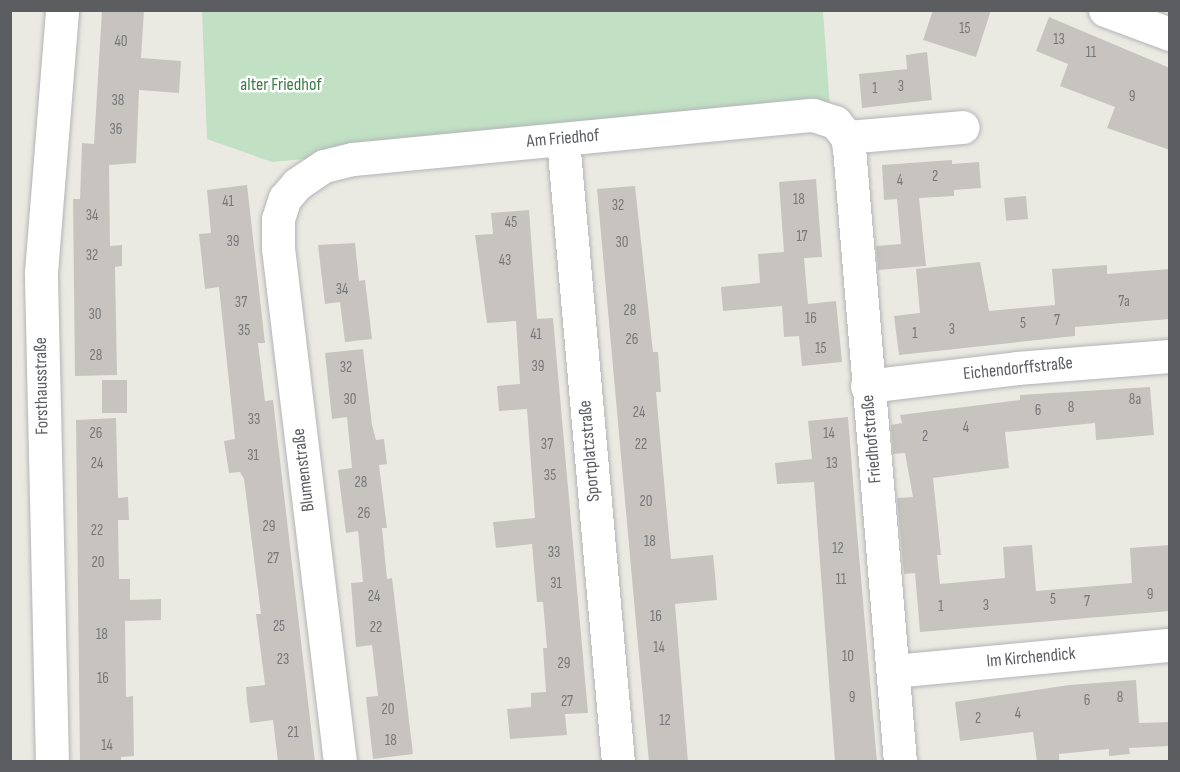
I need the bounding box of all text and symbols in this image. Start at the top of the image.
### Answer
house number: 15 [959,20,971,38]
house number: 13 [1053,31,1065,49]
house number: 40 [115,33,127,51]
house number: 11 [1086,44,1096,62]
park label: alter Friedhof [240,74,322,96]
house number: 3 [898,78,904,96]
house number: 1 [872,80,878,98]
house number: 9 [1129,88,1135,106]
house number: 38 [112,92,124,110]
house number: 36 [110,121,122,139]
street label: Am Friedhof [526,125,600,153]
house number: 2 [932,168,938,186]
house number: 4 [897,172,903,190]
house number: 18 [793,191,805,209]
house number: 41 [222,193,234,211]
house number: 32 [612,197,624,215]
house number: 34 [86,207,98,225]
house number: 45 [505,214,517,232]
house number: 17 [796,228,808,246]
house number: 39 [227,233,239,251]
house number: 30 [616,234,628,252]
house number: 32 [86,247,98,265]
house number: 43 [499,252,511,270]
house number: 34 [336,281,348,299]
house number: 7a [1118,293,1130,311]
house number: 37 [235,294,247,312]
house number: 28 [624,302,636,320]
house number: 30 [89,306,101,324]
house number: 16 [805,310,817,328]
house number: 7 [1054,312,1060,330]
house number: 5 [1020,315,1026,333]
house number: 3 [949,321,955,339]
house number: 35 [238,322,250,340]
house number: 1 [912,325,918,343]
house number: 41 [530,326,542,344]
house number: 26 [626,331,638,349]
street label: Forsthausstraße [30,337,54,435]
house number: 15 [815,340,827,358]
house number: 28 [90,347,102,365]
street label: Eichendorffstraße [962,353,1074,385]
house number: 39 [532,358,544,376]
house number: 32 [340,359,352,377]
house number: 30 [344,391,356,409]
house number: 8a [1129,391,1141,409]
street label: Friedhofstraße [857,394,887,484]
street label: Sportplatzstraße [575,399,605,503]
house number: 8 [1068,399,1074,417]
house number: 6 [1035,402,1041,420]
house number: 24 [633,404,645,422]
house number: 33 [248,411,260,429]
house number: 4 [963,419,969,437]
house number: 26 [90,425,102,443]
house number: 14 [823,425,835,443]
street label: Blumenstraße [288,427,320,513]
house number: 2 [922,428,928,446]
house number: 37 [541,436,553,454]
house number: 22 [635,436,647,454]
house number: 31 [247,447,259,465]
house number: 24 [91,455,103,473]
house number: 13 [826,455,838,473]
house number: 35 [544,467,556,485]
house number: 28 [355,474,367,492]
house number: 20 [640,493,652,511]
house number: 26 [358,505,370,523]
house number: 29 [263,518,275,536]
house number: 22 [91,522,103,540]
house number: 18 [644,533,656,551]
house number: 12 [832,540,844,558]
house number: 33 [548,544,560,562]
house number: 27 [267,550,279,568]
house number: 20 [92,554,104,572]
house number: 11 [836,571,846,589]
house number: 31 [550,575,562,593]
house number: 9 [1147,586,1153,604]
house number: 24 [368,588,380,606]
house number: 5 [1050,591,1056,609]
house number: 7 [1084,593,1090,611]
house number: 3 [983,597,989,615]
house number: 1 [938,598,944,616]
house number: 16 [650,608,662,626]
house number: 25 [273,618,285,636]
house number: 22 [370,619,382,637]
house number: 18 [96,626,108,644]
house number: 14 [653,639,665,657]
street label: Im Kirchendick [986,643,1076,673]
house number: 10 [842,648,854,666]
house number: 23 [277,651,289,669]
house number: 29 [558,655,570,673]
house number: 16 [97,670,109,688]
house number: 9 [849,689,855,707]
house number: 8 [1117,689,1123,707]
house number: 6 [1084,692,1090,710]
house number: 27 [561,693,573,711]
house number: 20 [382,701,394,719]
house number: 4 [1015,705,1021,723]
house number: 2 [975,710,981,728]
house number: 12 [659,712,671,730]
house number: 21 [287,724,299,742]
house number: 18 [385,732,397,750]
house number: 14 [101,737,113,755]

